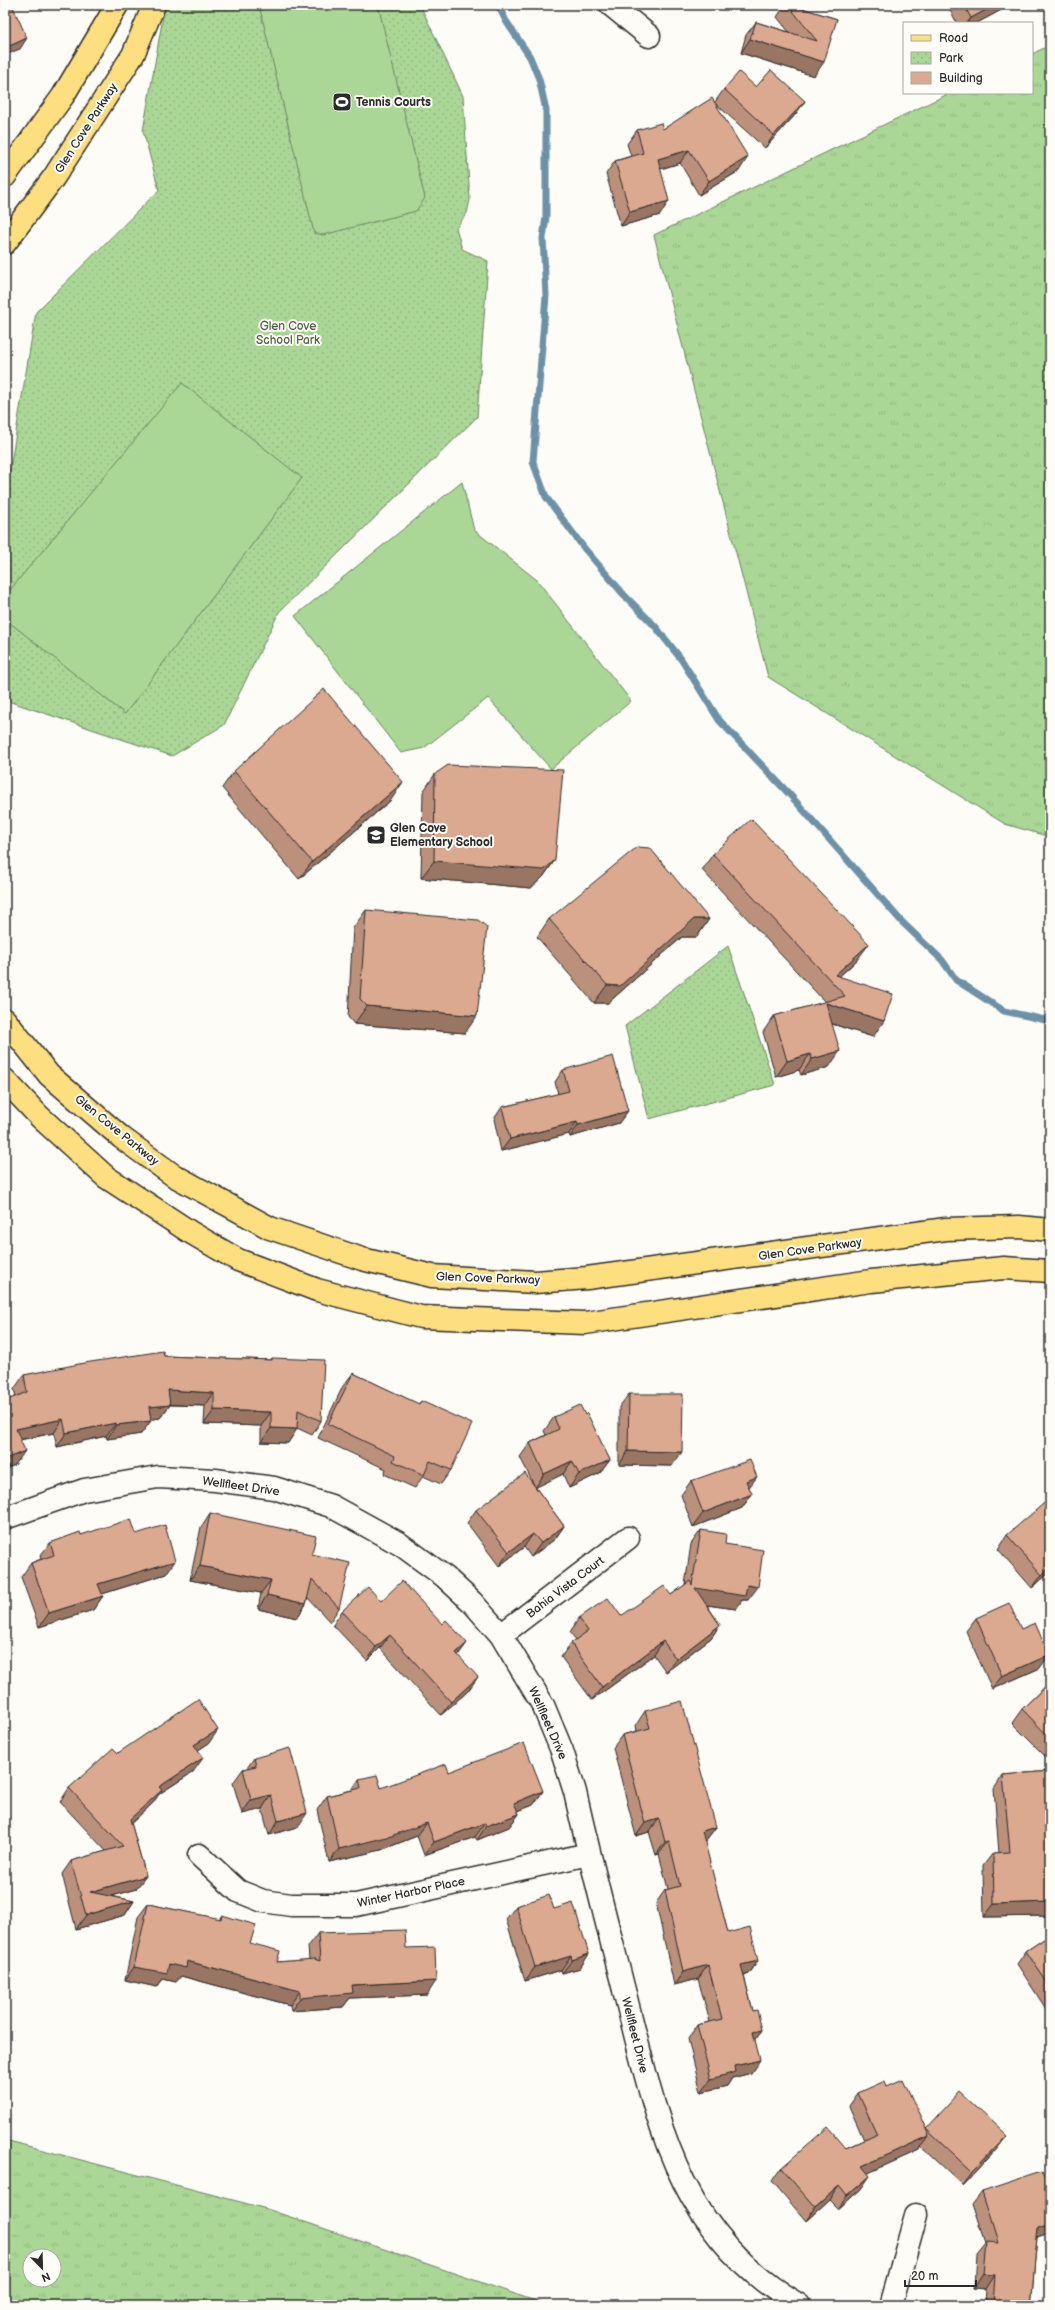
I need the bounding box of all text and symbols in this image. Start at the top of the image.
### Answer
legend [903,22,1033,94]
text: Road [939,31,968,46]
text: Park [939,51,963,66]
text: Building [939,71,983,86]
street label: Glen Cove Parkway [52,80,121,176]
sports icon: Tennis Courts [331,91,353,113]
place label: Tennis Courts [356,95,431,110]
park label: Glen Cove School Park [256,319,320,348]
place label: Glen Cove Elementary School [390,821,493,850]
school or university icon: Glen Cove Elementary School [365,824,387,846]
street label: Glen Cove Parkway [71,1092,162,1169]
street label: Glen Cove Parkway [757,1235,863,1264]
street label: Glen Cove Parkway [436,1269,541,1288]
street label: Wellfleet Drive [201,1474,280,1499]
street label: Bahia Vista Court [523,1553,607,1622]
street label: Wellfleet Drive [525,1685,570,1762]
street label: Winter Harbor Place [356,1874,466,1911]
street label: Wellfleet Drive [618,1996,651,2075]
north arrow [22,2248,62,2288]
scale bar [905,2262,976,2288]
text: N [39,2269,52,2284]
text: 20 m [911,2269,938,2284]

